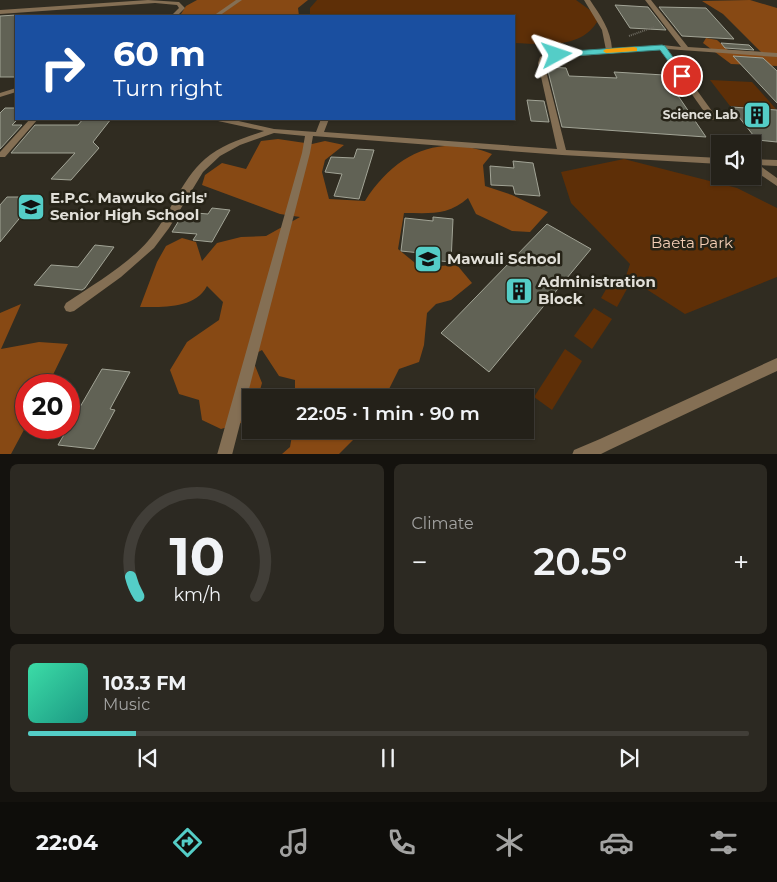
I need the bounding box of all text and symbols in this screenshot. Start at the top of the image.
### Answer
position arrow [530,28,582,80]
text: 60 m [113,32,206,75]
icon: right [30,35,95,100]
pin [661,55,703,97]
icon: arrive [668,62,696,90]
text: Turn right [113,75,223,102]
building icon: Science Lab [742,100,772,130]
place label: Science Lab [663,107,738,122]
map controls [711,135,761,185]
button: sound [711,135,761,185]
place label: E.P.C. Mawuko Girls' Senior High School [50,188,207,224]
school or university icon: E.P.C. Mawuko Girls' Senior High School [16,192,46,222]
park label: Baeta Park [651,233,733,252]
school or university icon: Mawuli School [413,244,443,274]
place label: Mawuli School [447,249,561,268]
place label: Administration Block [537,272,656,308]
building icon: Administration Block [504,276,534,306]
speed limit sign: 20 [15,374,80,439]
text: 22:05 · 1 min · 90 m [296,402,480,425]
text: Climate [412,514,474,533]
text: 10 [169,525,225,588]
text: 20.5° [533,538,627,585]
text: − [412,545,428,579]
text: + [733,545,749,579]
text: km/h [173,584,221,605]
text: 103.3 FM [103,672,187,695]
text: Music [103,695,150,714]
icon: previous [134,744,162,772]
icon: pause [374,744,402,772]
icon: next [615,744,643,772]
icon: directions [170,825,205,860]
icon: music [277,825,312,860]
icon: phone [384,825,419,860]
icon: climate [492,825,527,860]
icon: car [599,825,634,860]
icon: filters [706,825,741,860]
text: 22:04 [36,829,98,856]

